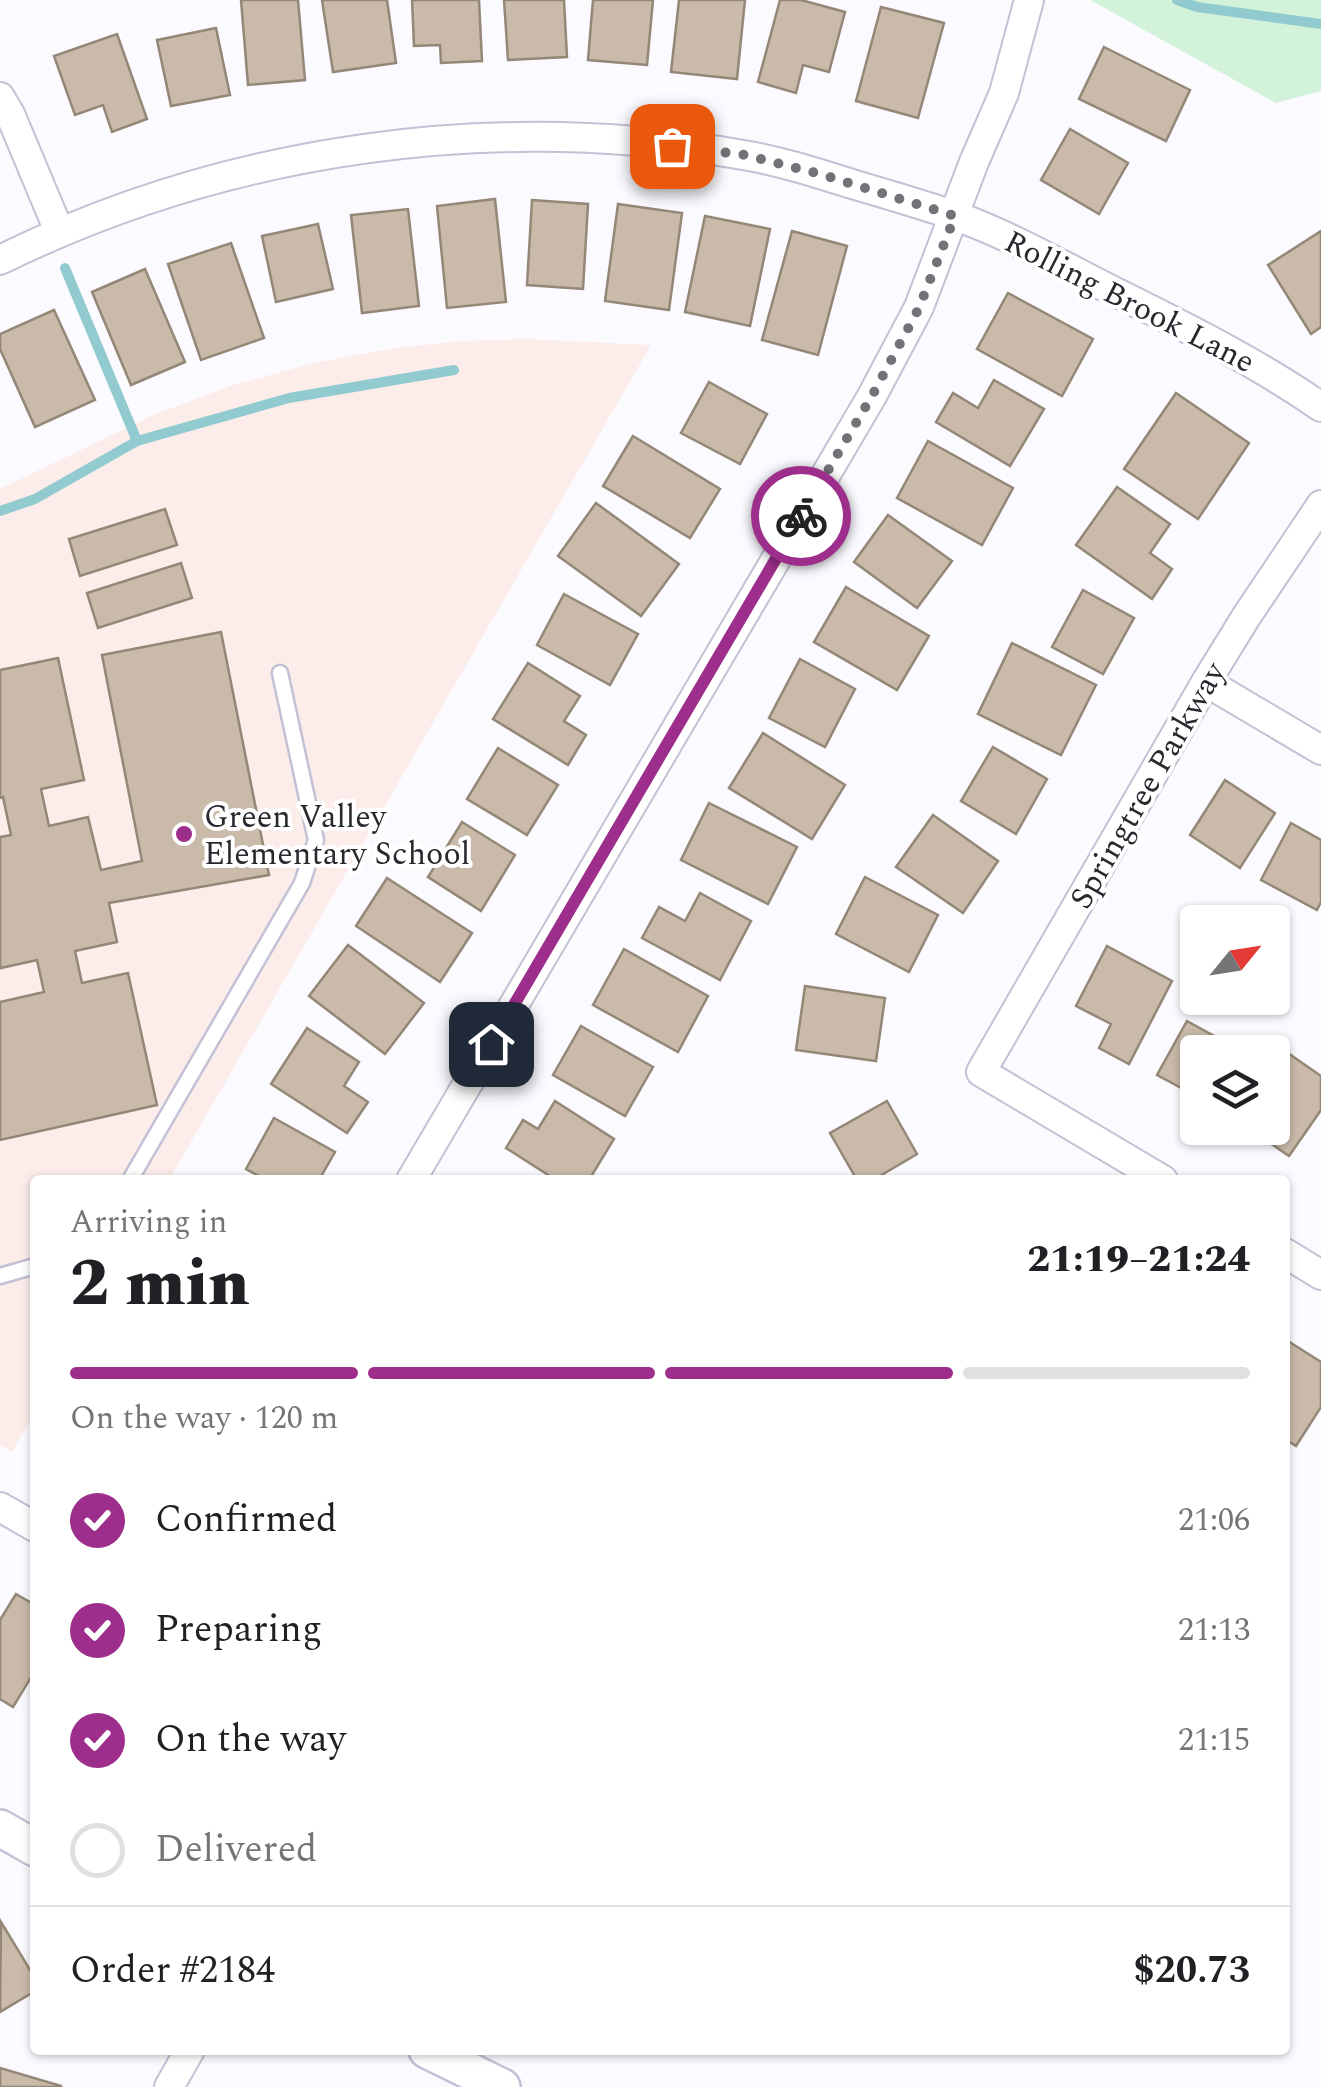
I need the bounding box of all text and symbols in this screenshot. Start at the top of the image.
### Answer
pin [630,104,715,189]
icon: bag [645,119,700,174]
street label: Rolling Brook Lane [995,218,1263,387]
courier [751,466,851,566]
icon: bike [774,489,829,544]
street label: Springtree Parkway [1058,652,1240,918]
place label: Green Valley Elementary School [204,793,470,879]
marker: Green Valley Elementary School [173,823,195,845]
north arrow [1180,905,1290,1015]
map controls [1180,905,1290,1145]
pin [449,1002,534,1087]
icon: home [464,1017,519,1072]
button: layers [1180,1035,1290,1145]
text: Arriving in [70,1198,227,1247]
text: 21:19–21:24 [1027,1231,1250,1289]
text: 2 min [70,1235,250,1334]
text: On the way · 120 m [70,1394,338,1443]
text: Confirmed [155,1491,337,1549]
icon: check [70,1493,125,1548]
text: 21:06 [1178,1496,1250,1545]
text: Preparing [155,1601,322,1659]
icon: check [70,1603,125,1658]
text: 21:13 [1178,1606,1250,1655]
text: On the way [155,1711,346,1769]
icon: check [70,1713,125,1768]
text: 21:15 [1178,1716,1250,1765]
text: Delivered [155,1821,317,1879]
text: Order #2184 [70,1942,275,2000]
text: $20.73 [1133,1942,1250,2000]

